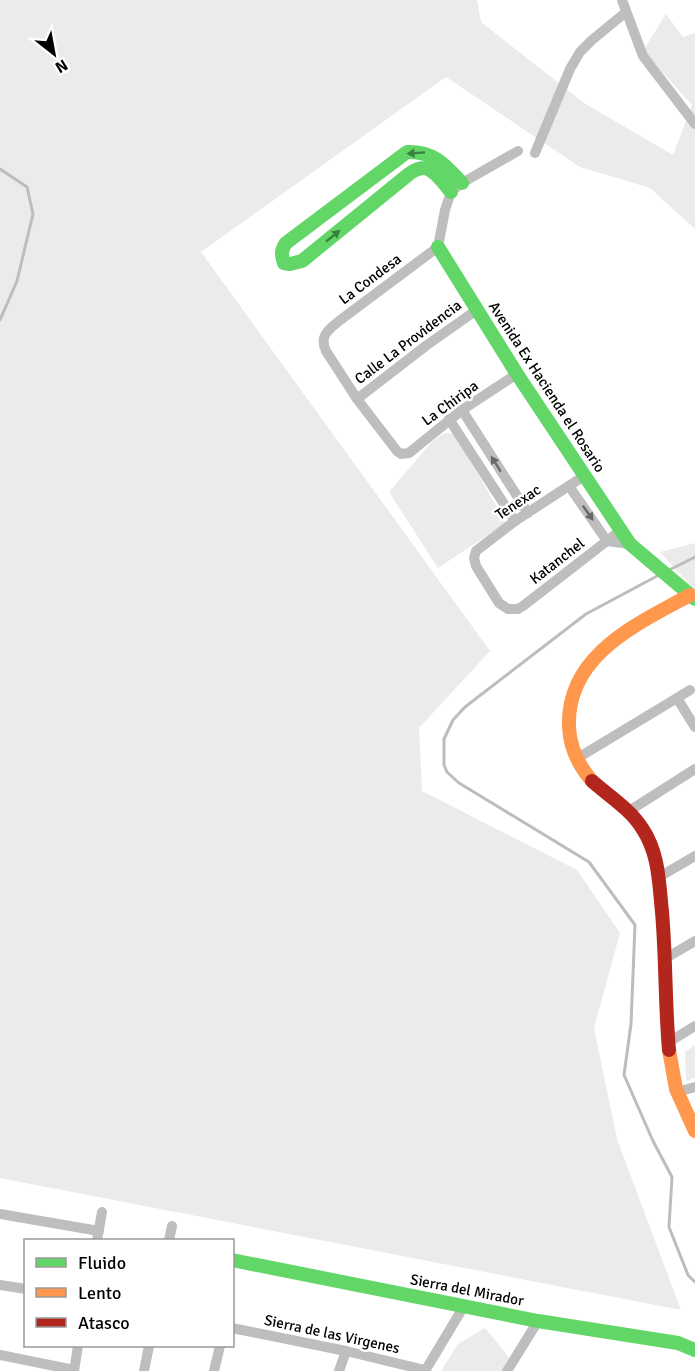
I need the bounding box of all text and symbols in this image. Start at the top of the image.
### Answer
north arrow [24,24,84,84]
text: N [51,55,71,77]
one-way arrow [406,148,425,157]
one-way arrow [325,229,341,242]
street label: La Condesa [335,250,405,308]
street label: Calle La Providencia [351,296,465,388]
street label: Avenida Ex Hacienda el Rosario [485,298,609,476]
street label: La Chiripa [418,377,482,429]
one-way arrow [491,456,502,472]
street label: Tenexac [492,480,544,524]
one-way arrow [582,505,594,521]
street label: Katanchel [526,534,588,588]
legend [24,1239,234,1347]
text: Fluido [78,1252,126,1274]
street label: Sierra del Mirador [409,1270,526,1310]
text: Lento [78,1282,121,1304]
street label: Sierra de las Virgenes [263,1311,402,1357]
text: Atasco [78,1312,130,1334]

